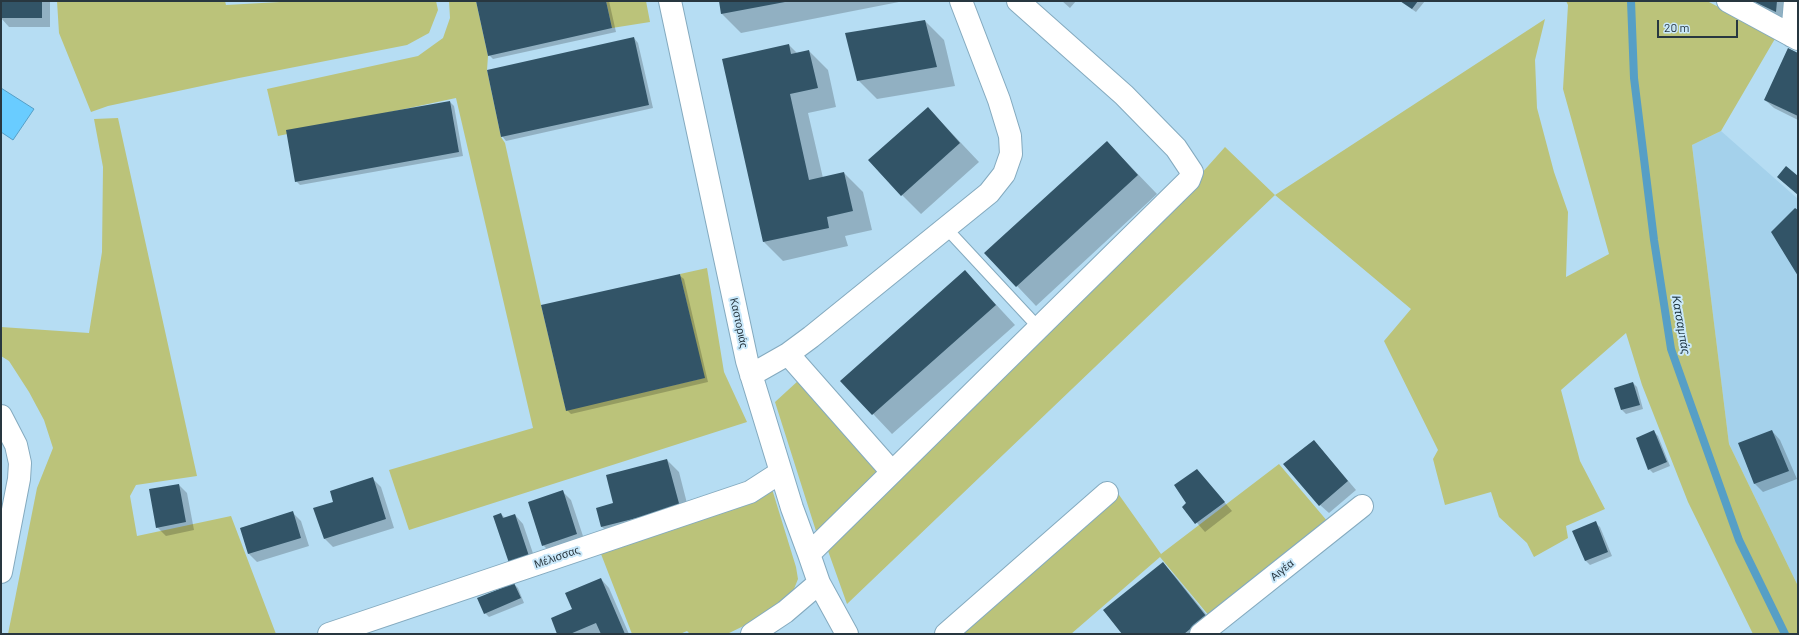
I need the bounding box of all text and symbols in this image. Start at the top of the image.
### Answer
scale bar [1659,12,1740,38]
text: 20 m [1664,20,1690,34]
water label: Κατσαμπάς [1669,294,1693,356]
street label: Καστοριάς [727,297,751,349]
street label: Μέλισσας [533,543,581,571]
street label: Αιγέα [1268,557,1296,583]

